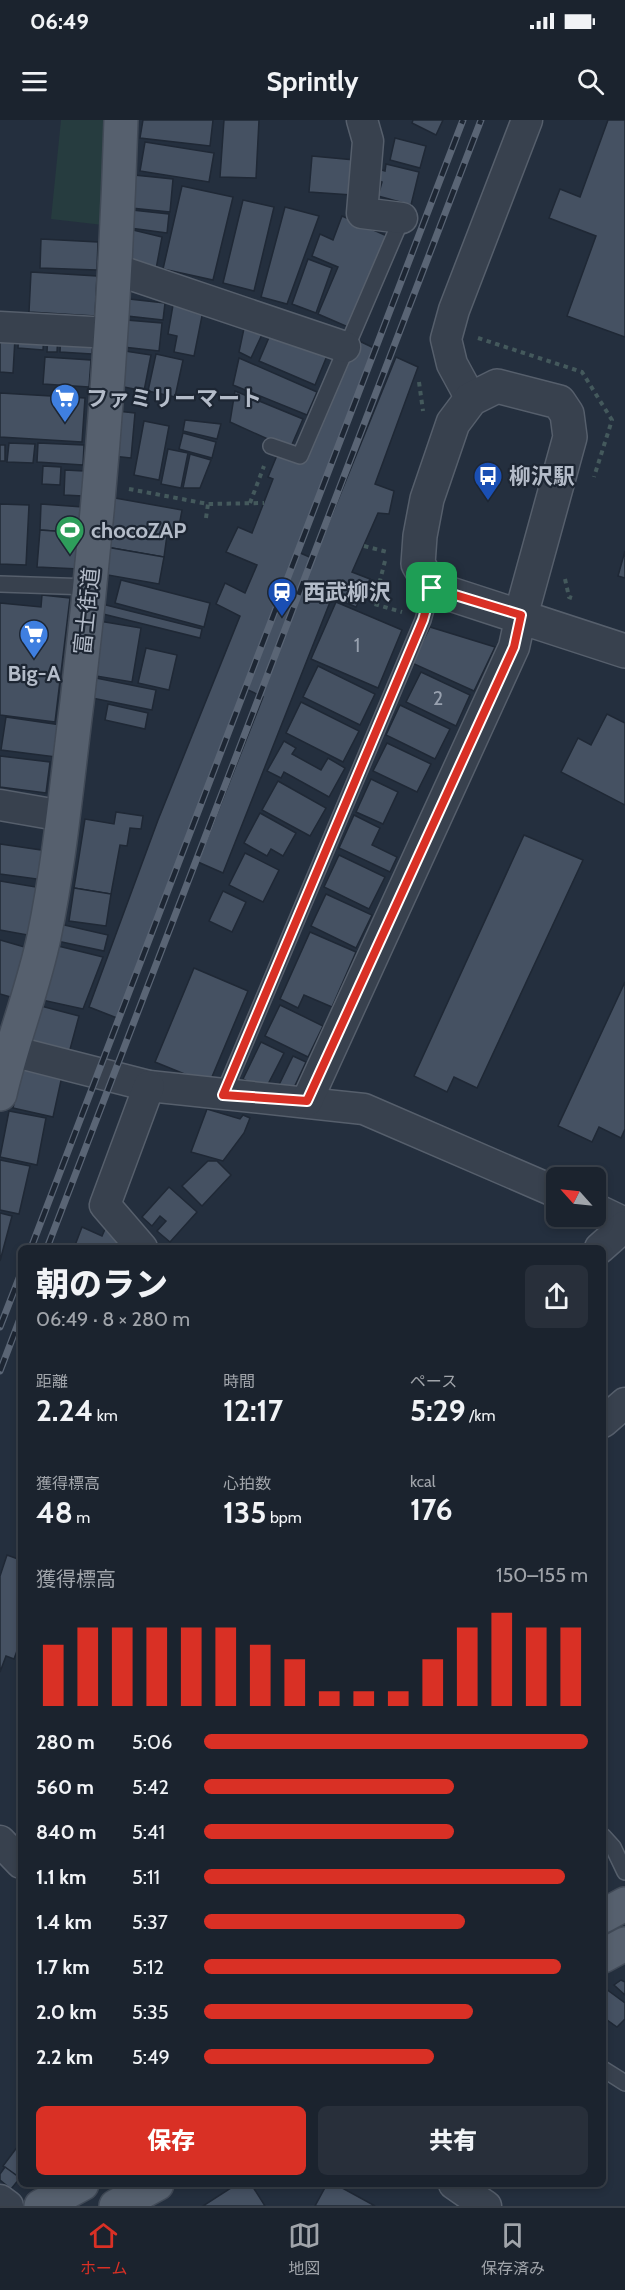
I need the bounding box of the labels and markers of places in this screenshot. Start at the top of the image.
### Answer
supermarket icon: ファミリーマート [49,382,81,424]
place label: ファミリーマート [86,385,262,412]
bus stop icon: 柳沢駅 [472,460,504,502]
place label: 柳沢駅 [509,463,575,490]
sports icon: chocoZAP [54,514,86,556]
place label: chocoZAP [91,517,186,544]
pin [406,562,457,613]
station icon: 西武柳沢 [266,576,298,618]
place label: 西武柳沢 [303,579,391,606]
supermarket icon: Big-A [18,618,50,660]
place label: Big-A [8,660,61,687]

